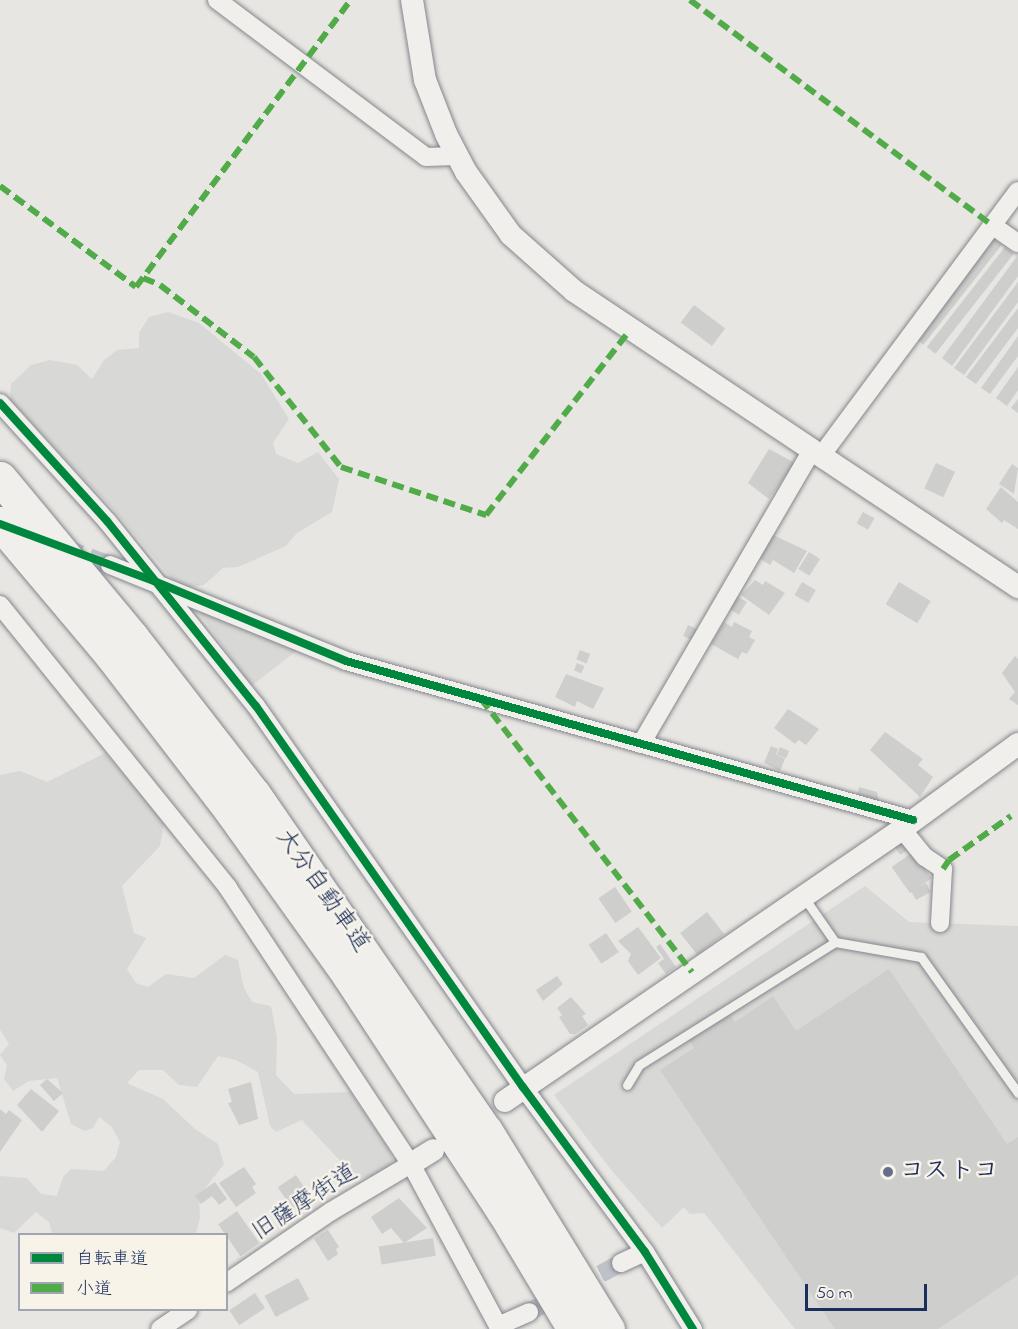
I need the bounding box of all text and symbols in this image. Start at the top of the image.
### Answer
street label: 大分自動車道 [269,824,375,958]
street label: 旧薩摩街道 [247,1158,363,1248]
place label: コストコ [900,1158,996,1186]
marker: コストコ [881,1165,895,1179]
legend [18,1233,228,1311]
text: 自転車道 [76,1247,148,1273]
scale bar [808,1272,930,1310]
text: 小道 [76,1277,112,1303]
text: 50 m [816,1281,853,1307]

